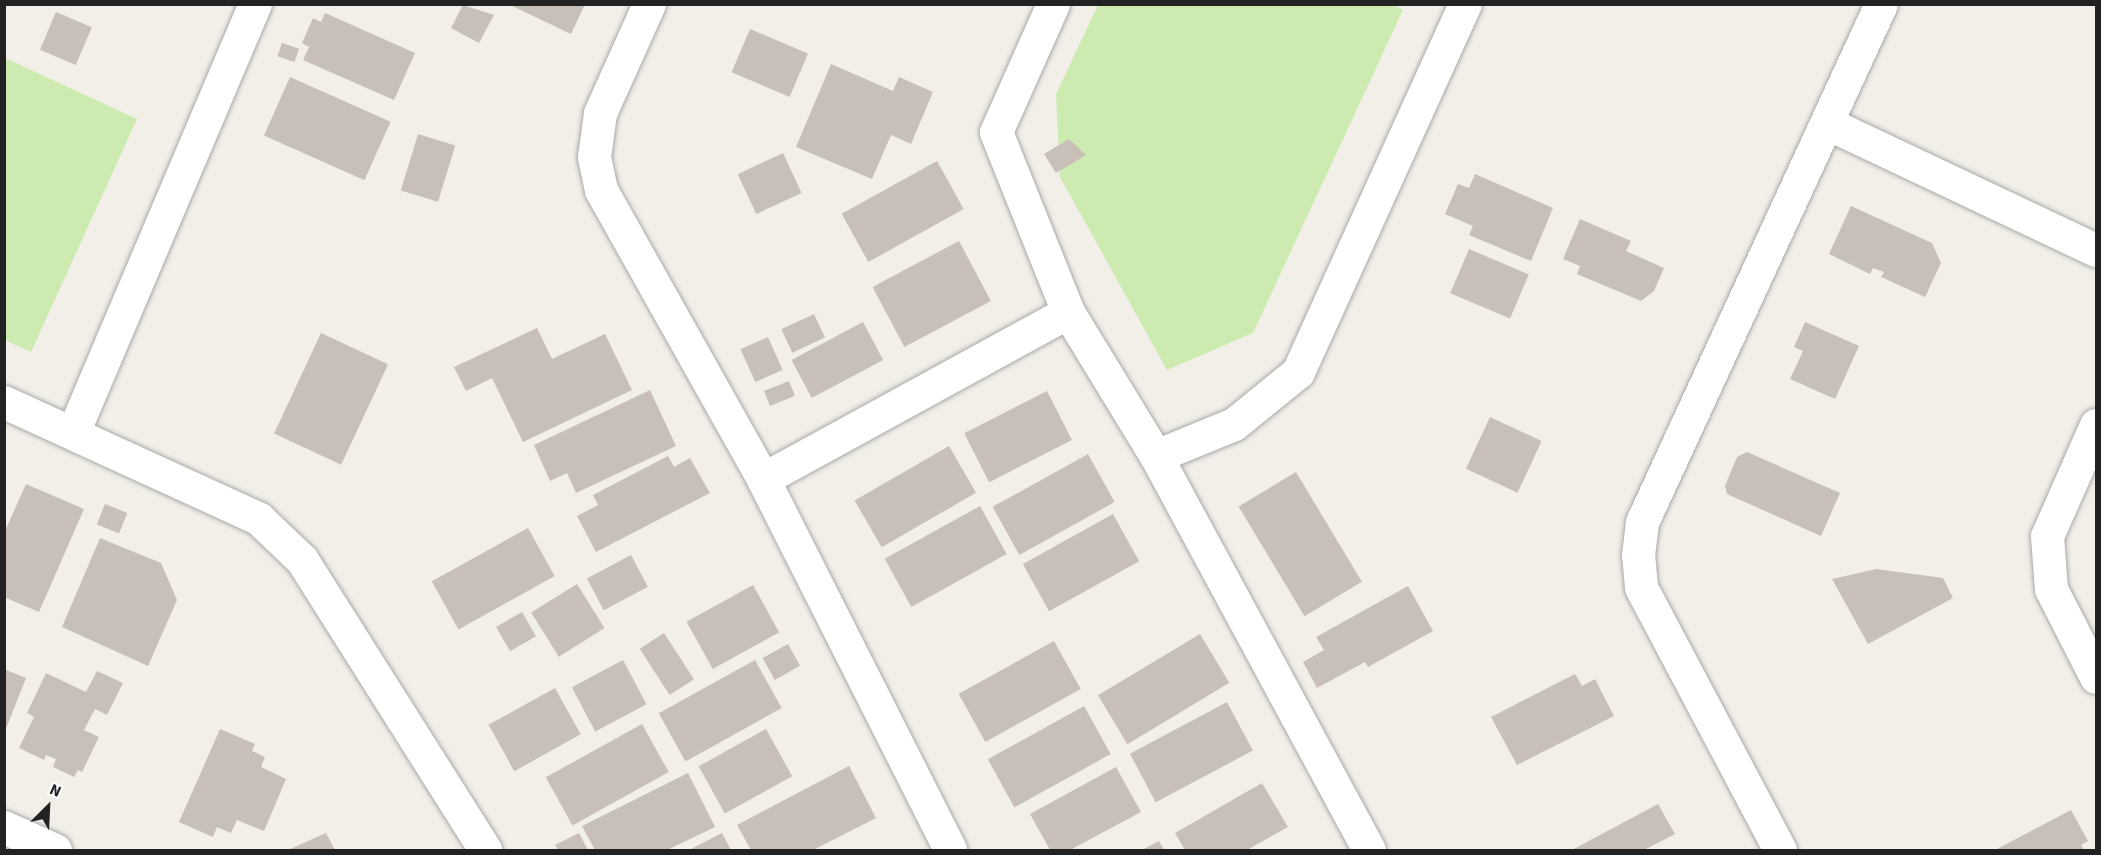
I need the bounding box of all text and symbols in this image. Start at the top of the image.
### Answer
north arrow [18,777,78,837]
text: N [46,778,65,803]

